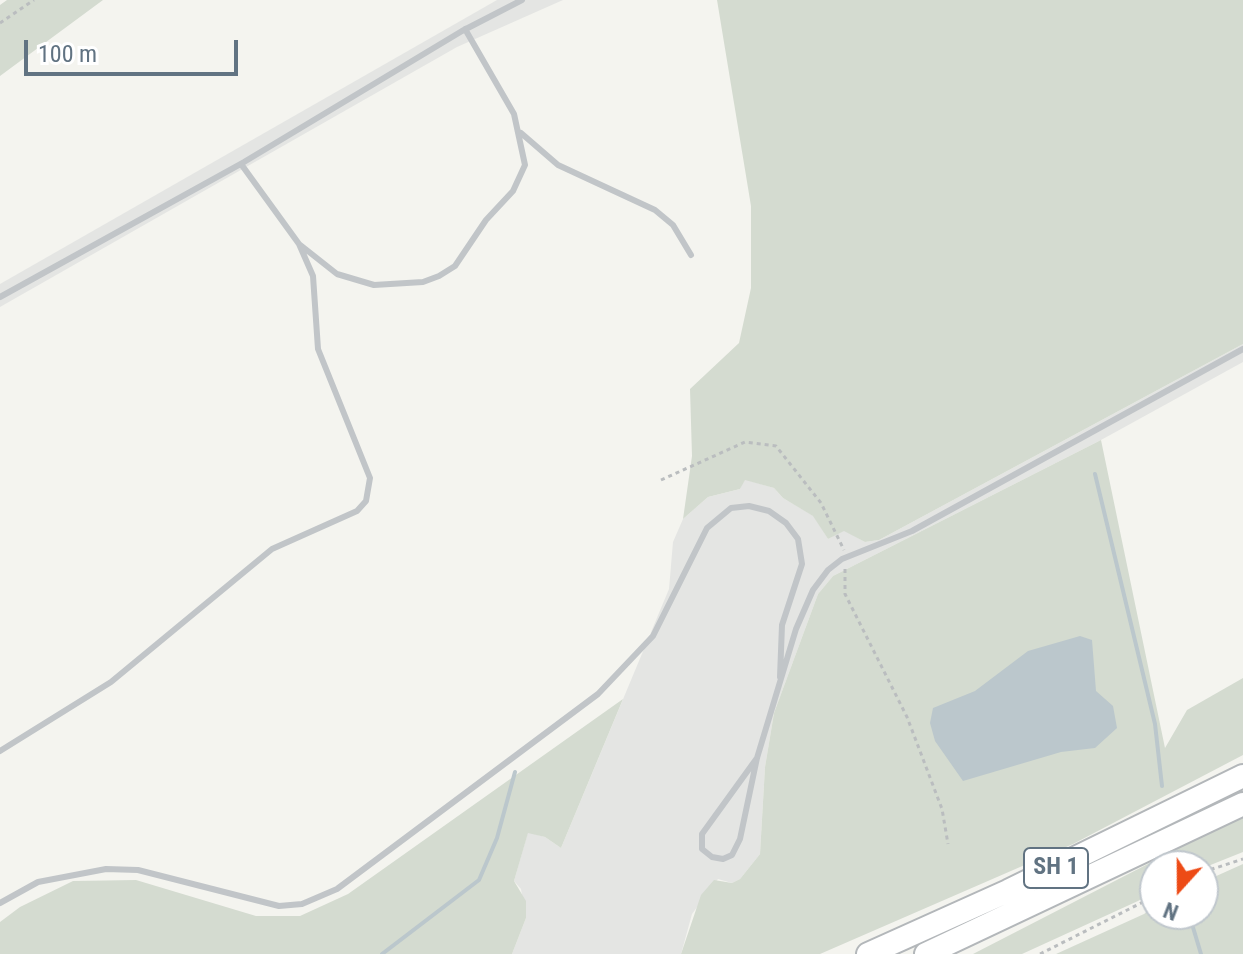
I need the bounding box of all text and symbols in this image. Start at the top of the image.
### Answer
scale bar [28,24,242,74]
text: 100 m [38,40,97,68]
road number: SH 1 [1024,848,1088,888]
north arrow [1139,850,1219,930]
text: N [1160,897,1182,925]

